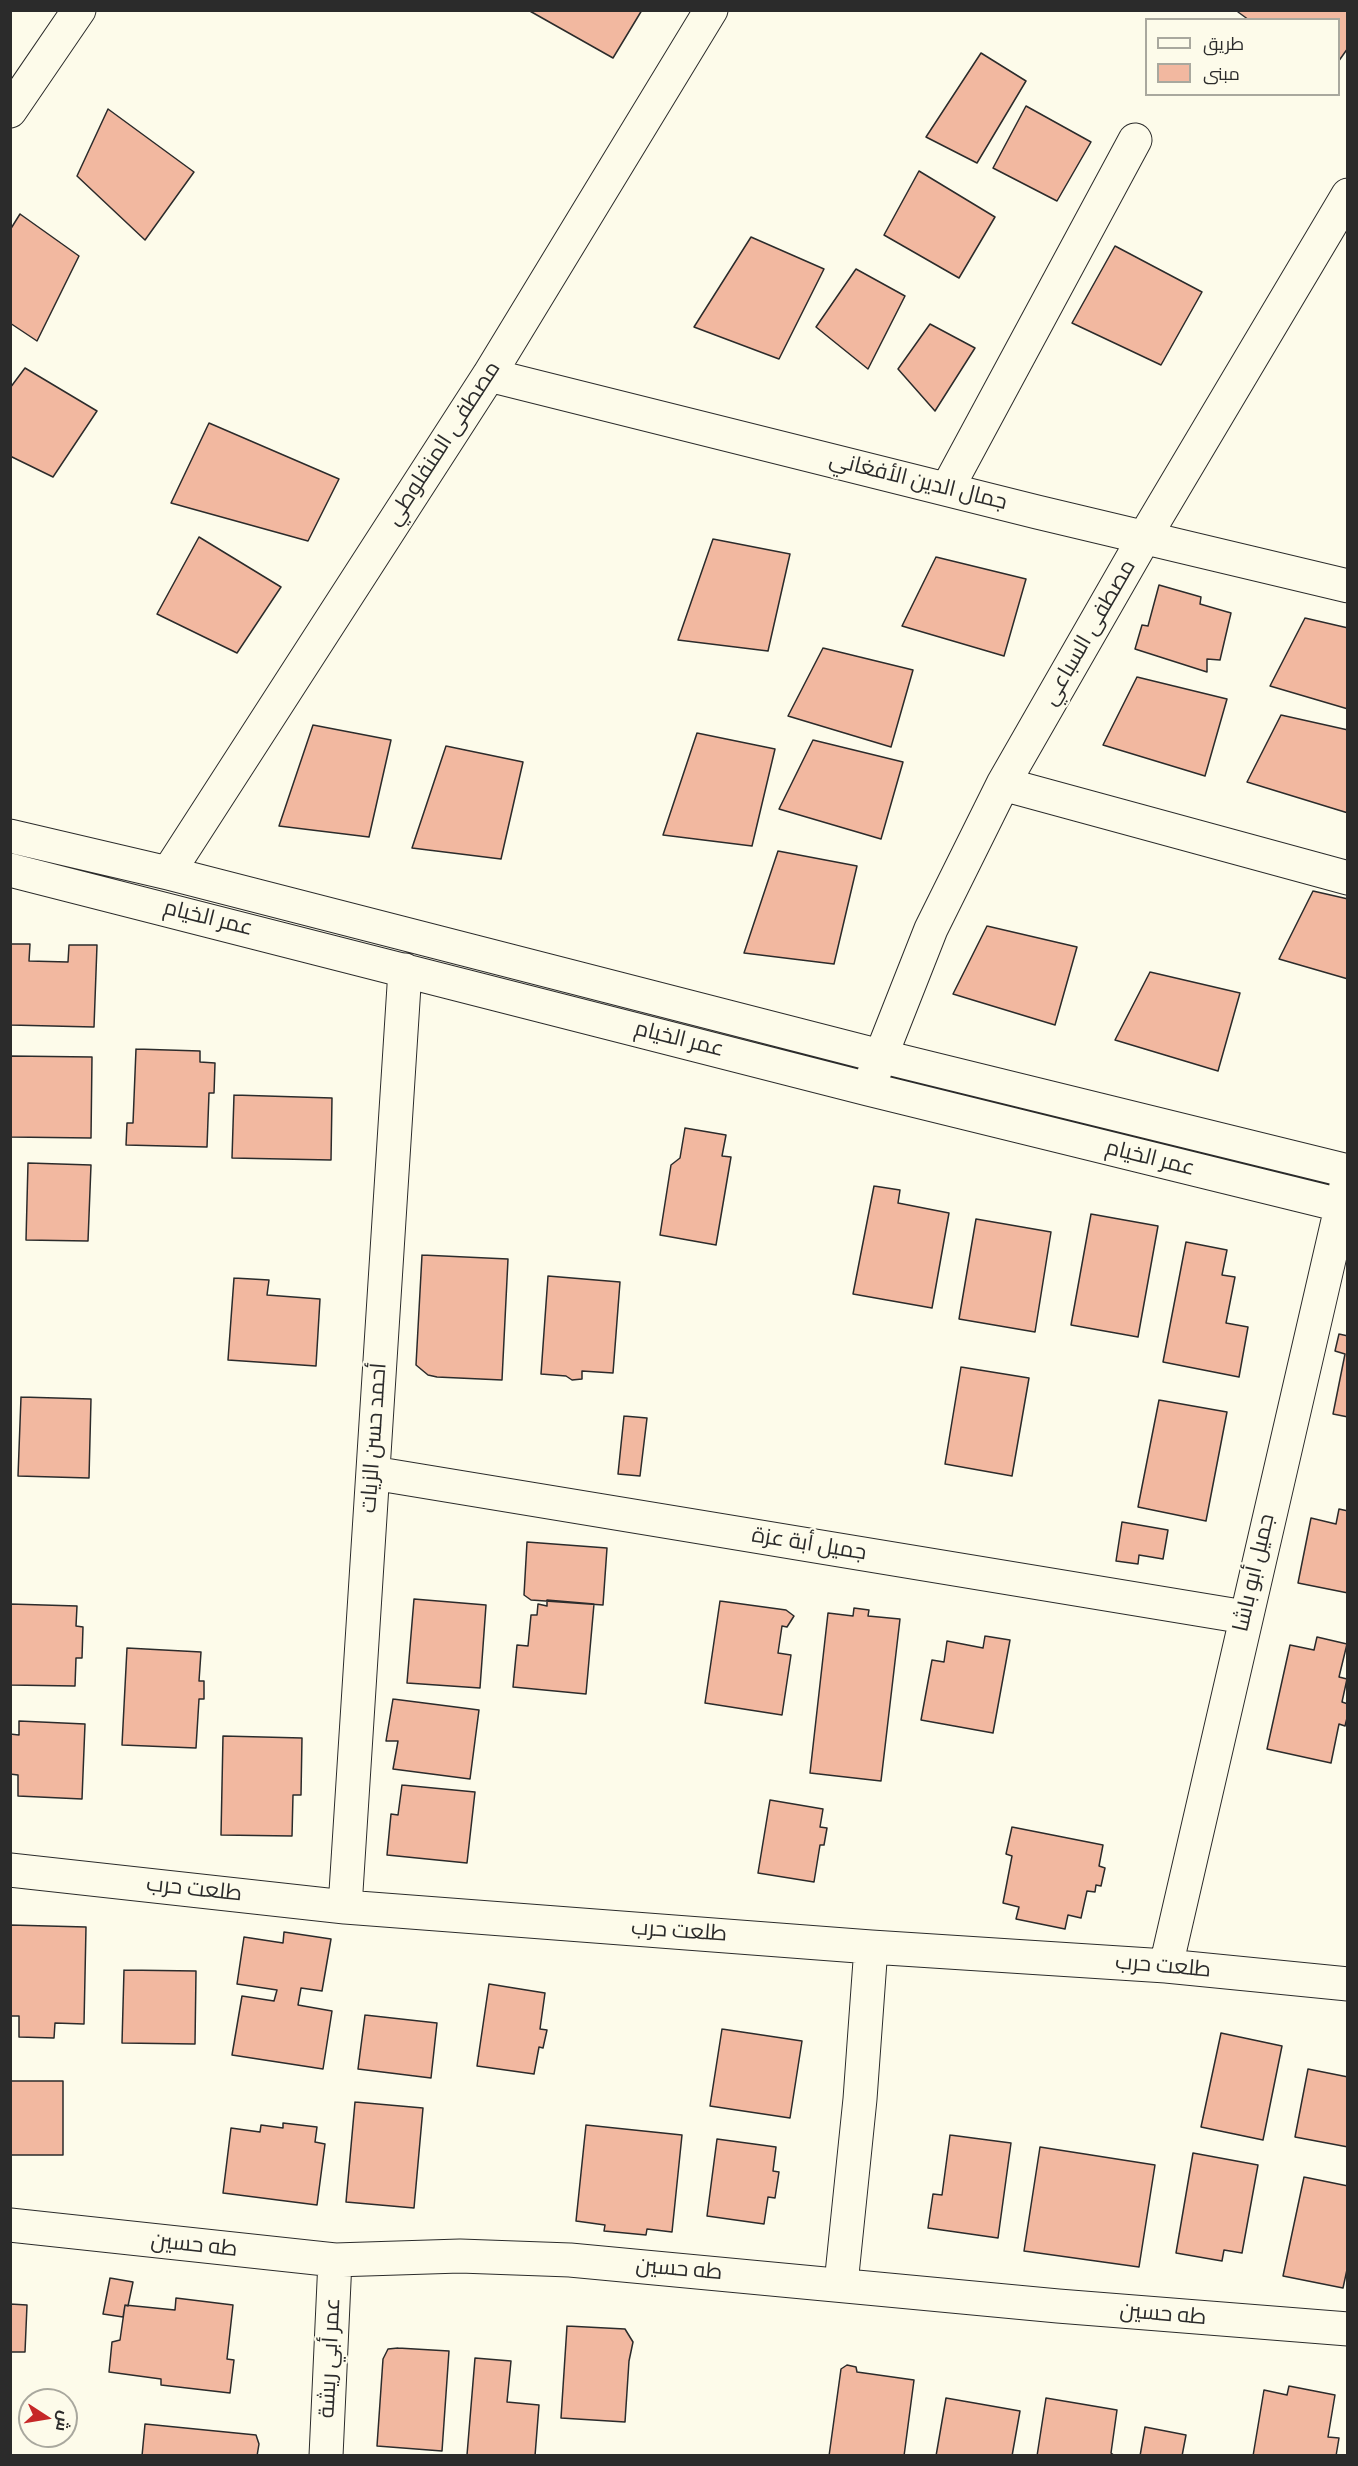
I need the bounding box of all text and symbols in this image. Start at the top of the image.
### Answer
legend [1145,18,1340,96]
text: طريق [1203,30,1244,57]
text: مبنى [1203,60,1240,87]
street label: مصطفى المنفلوطي [381,357,507,531]
street label: جمال الدين الأفغاني [826,447,1010,517]
street label: مصطفى السباعي [1038,555,1142,711]
street label: عمر الخيام [161,895,255,943]
street label: عمر الخيام [632,1016,726,1064]
street label: عمر الخيام [1103,1135,1197,1183]
street label: أحمد حسن الزيات [357,1362,393,1514]
street label: جميل أبو باشا [1229,1511,1281,1635]
street label: جميل أبة عزة [750,1523,868,1567]
street label: طلعت حرب [145,1872,243,1908]
street label: طلعت حرب [630,1915,728,1949]
street label: طلعت حرب [1114,1950,1212,1984]
street label: طه حسين [149,2228,239,2264]
street label: طه حسين [635,2253,723,2287]
street label: عمر أبي ريشة [315,2297,347,2419]
street label: طه حسين [1119,2298,1207,2332]
north arrow [18,2388,78,2448]
text: ش [50,2409,78,2434]

